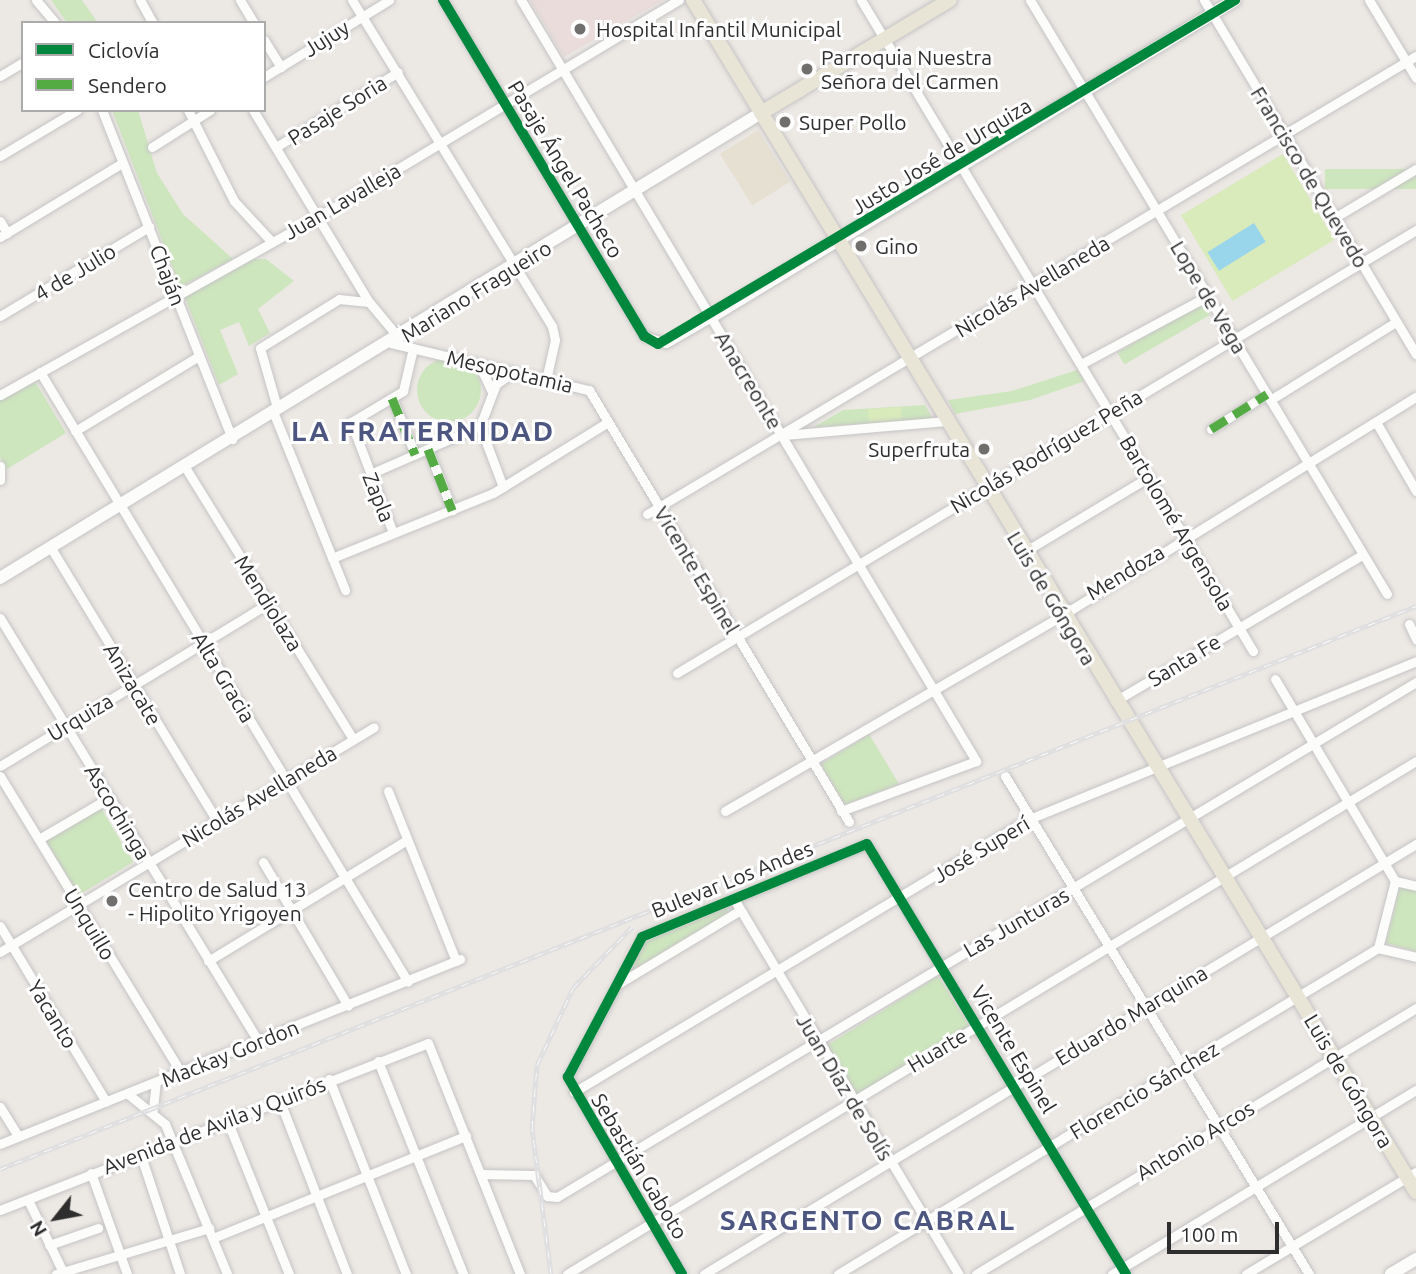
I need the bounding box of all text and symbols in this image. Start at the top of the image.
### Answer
street label: Jujuy [298,14,354,62]
place label: Hospital Infantil Municipal [596,16,841,42]
marker: Hospital Infantil Municipal [570,19,590,39]
legend [21,21,266,112]
text: Ciclovía [88,38,160,62]
place label: Parroquia Nuestra Señora del Carmen [821,44,999,94]
marker: Parroquia Nuestra Señora del Carmen [799,61,815,77]
street label: Pasaje Soria [283,70,391,150]
text: Sendero [88,73,167,97]
street label: Pasaje Ángel Pacheco [503,76,629,262]
street label: Francisco de Quevedo [1246,82,1374,272]
street label: Justo José de Urquiza [846,92,1036,220]
place label: Super Pollo [799,109,907,135]
marker: Super Pollo [777,114,793,130]
street label: Juan Lavalleja [279,157,405,245]
street label: Nicolás Avellaneda [950,230,1114,342]
place label: Gino [875,233,918,259]
street label: Mariano Fragueiro [396,235,556,347]
street label: Lope de Vega [1165,236,1253,358]
street label: 4 de Julio [30,238,120,306]
marker: Gino [853,238,869,254]
street label: Chaján [145,241,191,309]
street label: Anacreonte [710,326,788,434]
street label: Mesopotamia [444,344,576,398]
street label: Nicolás Rodríguez Peña [945,384,1147,518]
district label: LA FRATERNIDAD [293,414,553,448]
street label: Bartolomé Argensola [1115,431,1239,615]
place label: Superfruta [868,436,970,462]
marker: Superfruta [976,441,992,457]
street label: Zapla [358,468,400,526]
street label: Vicente Espinel [649,502,745,638]
street label: Luis de Góngora [1002,527,1102,669]
street label: Mendoza [1081,539,1169,605]
street label: Mendiolaza [230,550,308,656]
street label: Alta Gracia [187,627,261,727]
street label: Santa Fe [1143,629,1225,691]
street label: Anizacate [99,638,167,730]
street label: Urquiza [43,688,117,746]
street label: Nicolás Avellaneda [177,740,341,852]
street label: Ascochinga [80,760,156,864]
street label: José Superí [928,810,1034,888]
street label: Bulevar Los Andes [648,835,816,923]
place label: Centro de Salud 13 - Hipolito Yrigoyen [128,876,306,926]
street label: Las Junturas [959,882,1073,962]
street label: Unquillo [59,884,121,964]
marker: Centro de Salud 13 - Hipolito Yrigoyen [102,891,122,911]
street label: Eduardo Marquina [1050,960,1212,1070]
street label: Yacanto [23,975,83,1053]
street label: Vicente Espinel [966,981,1062,1117]
street label: Juan Díaz de Solís [791,1009,899,1165]
street label: Luis de Góngora [1299,1010,1399,1152]
street label: Mackay Gordon [158,1014,302,1092]
street label: Huarte [903,1022,971,1078]
street label: Florencio Sánchez [1065,1036,1223,1144]
street label: Avenida de Avila y Quirós [99,1071,329,1179]
street label: Sebastián Gaboto [587,1089,693,1243]
street label: Antonio Arcos [1132,1095,1258,1185]
north arrow [21,1183,91,1253]
district label: SARGENTO CABRAL [722,1203,1014,1237]
scale bar [1171,1208,1283,1252]
text: N [25,1217,51,1241]
text: 100 m [1180,1222,1238,1246]

